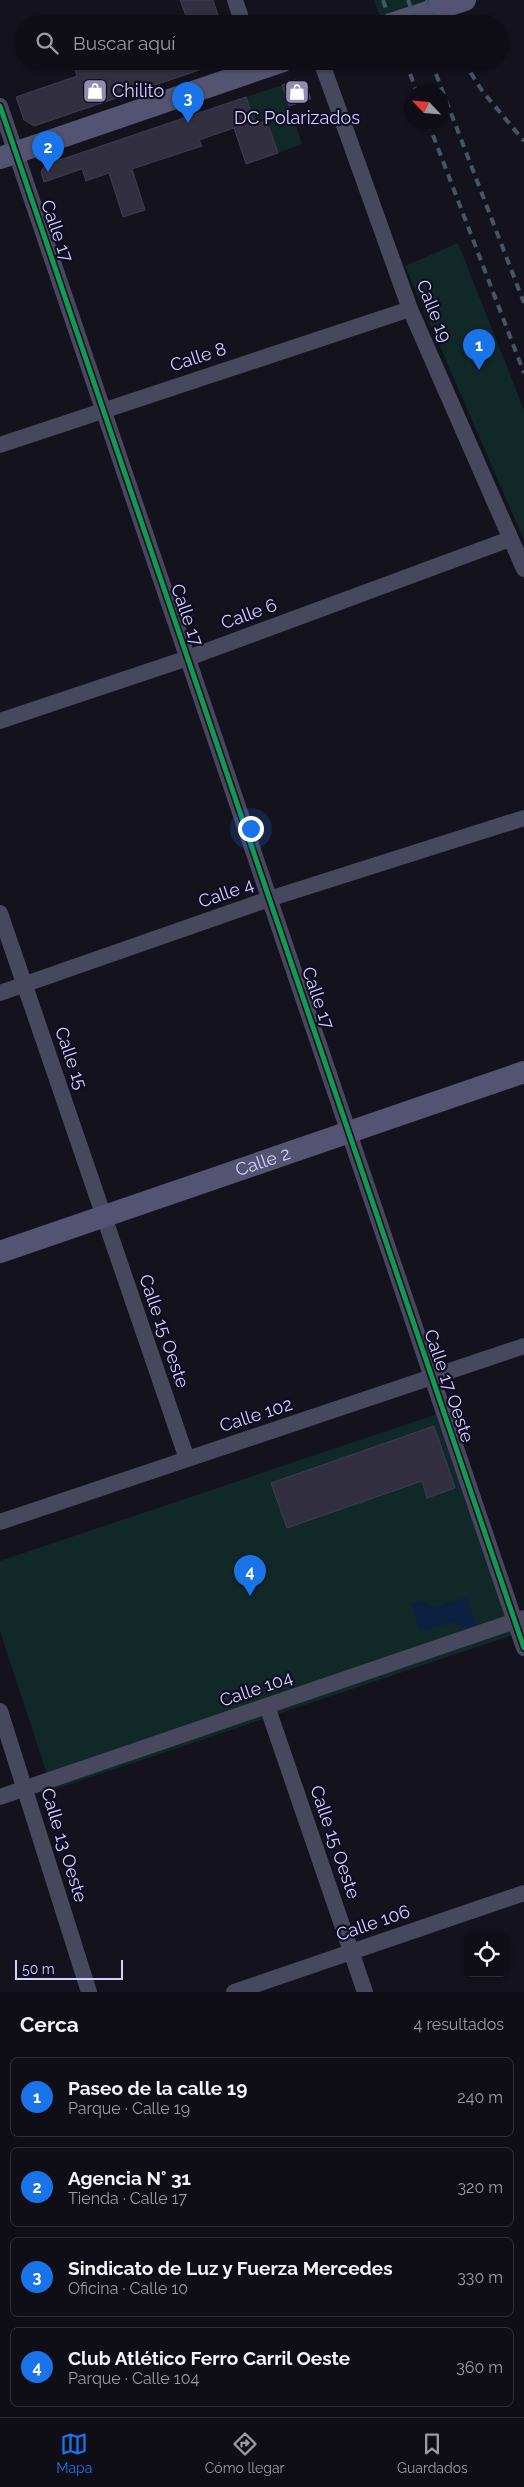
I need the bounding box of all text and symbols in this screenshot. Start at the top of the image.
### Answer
search box [15,15,509,70]
icon: search [33,29,61,57]
text: Buscar aquí [73,32,175,54]
shop icon: Chilito [82,78,108,104]
shop icon: DC Polarizados [284,79,310,105]
place label: Chilito [112,80,164,101]
pin: 3 [172,82,204,123]
north arrow [404,85,449,130]
place label: DC Polarizados [234,107,360,128]
pin: 2 [32,131,64,172]
street label: Calle 17 [37,197,78,265]
street label: Calle 19 [412,277,456,345]
pin: 1 [463,329,495,370]
street label: Calle 8 [167,338,229,375]
street label: Calle 17 [167,581,208,649]
street label: Calle 6 [218,594,280,633]
your location [238,816,264,842]
street label: Calle 4 [196,873,256,912]
street label: Calle 17 [298,964,339,1032]
street label: Calle 15 [51,1024,92,1092]
street label: Calle 2 [233,1142,293,1180]
street label: Calle 15 Oeste [135,1271,194,1391]
street label: Calle 17 Oeste [420,1327,479,1446]
street label: Calle 102 [217,1393,295,1436]
pin: 4 [234,1555,266,1596]
street label: Calle 104 [217,1666,295,1711]
street label: Calle 15 Oeste [306,1782,365,1902]
street label: Calle 13 Oeste [37,1785,92,1905]
street label: Calle 106 [333,1900,413,1945]
map controls [464,1932,509,1977]
button: locate [464,1932,509,1977]
scale bar [15,1957,122,1980]
text: 50 m [22,1961,55,1977]
text: Cerca [20,2012,79,2037]
text: 4 resultados [414,2015,504,2034]
text: Paseo de la calle 19 [68,2077,247,2099]
text: 1 [33,2088,41,2107]
text: 240 m [457,2088,503,2107]
text: Parque · Calle 19 [68,2099,190,2118]
text: Agencia N° 31 [68,2167,191,2189]
text: 2 [32,2178,42,2197]
text: 320 m [458,2178,503,2197]
text: Tienda · Calle 17 [68,2189,187,2208]
text: Sindicato de Luz y Fuerza Mercedes [68,2257,393,2279]
text: 3 [33,2268,41,2287]
text: 330 m [457,2268,503,2287]
text: Oficina · Calle 10 [68,2279,188,2298]
text: Club Atlético Ferro Carril Oeste [68,2347,350,2369]
text: 4 [32,2358,42,2377]
text: 360 m [456,2358,503,2377]
text: Parque · Calle 104 [68,2369,199,2388]
tab: Mapa [56,2430,92,2476]
tab: Cómo llegar [205,2430,285,2476]
tab: Guardados [397,2430,468,2476]

